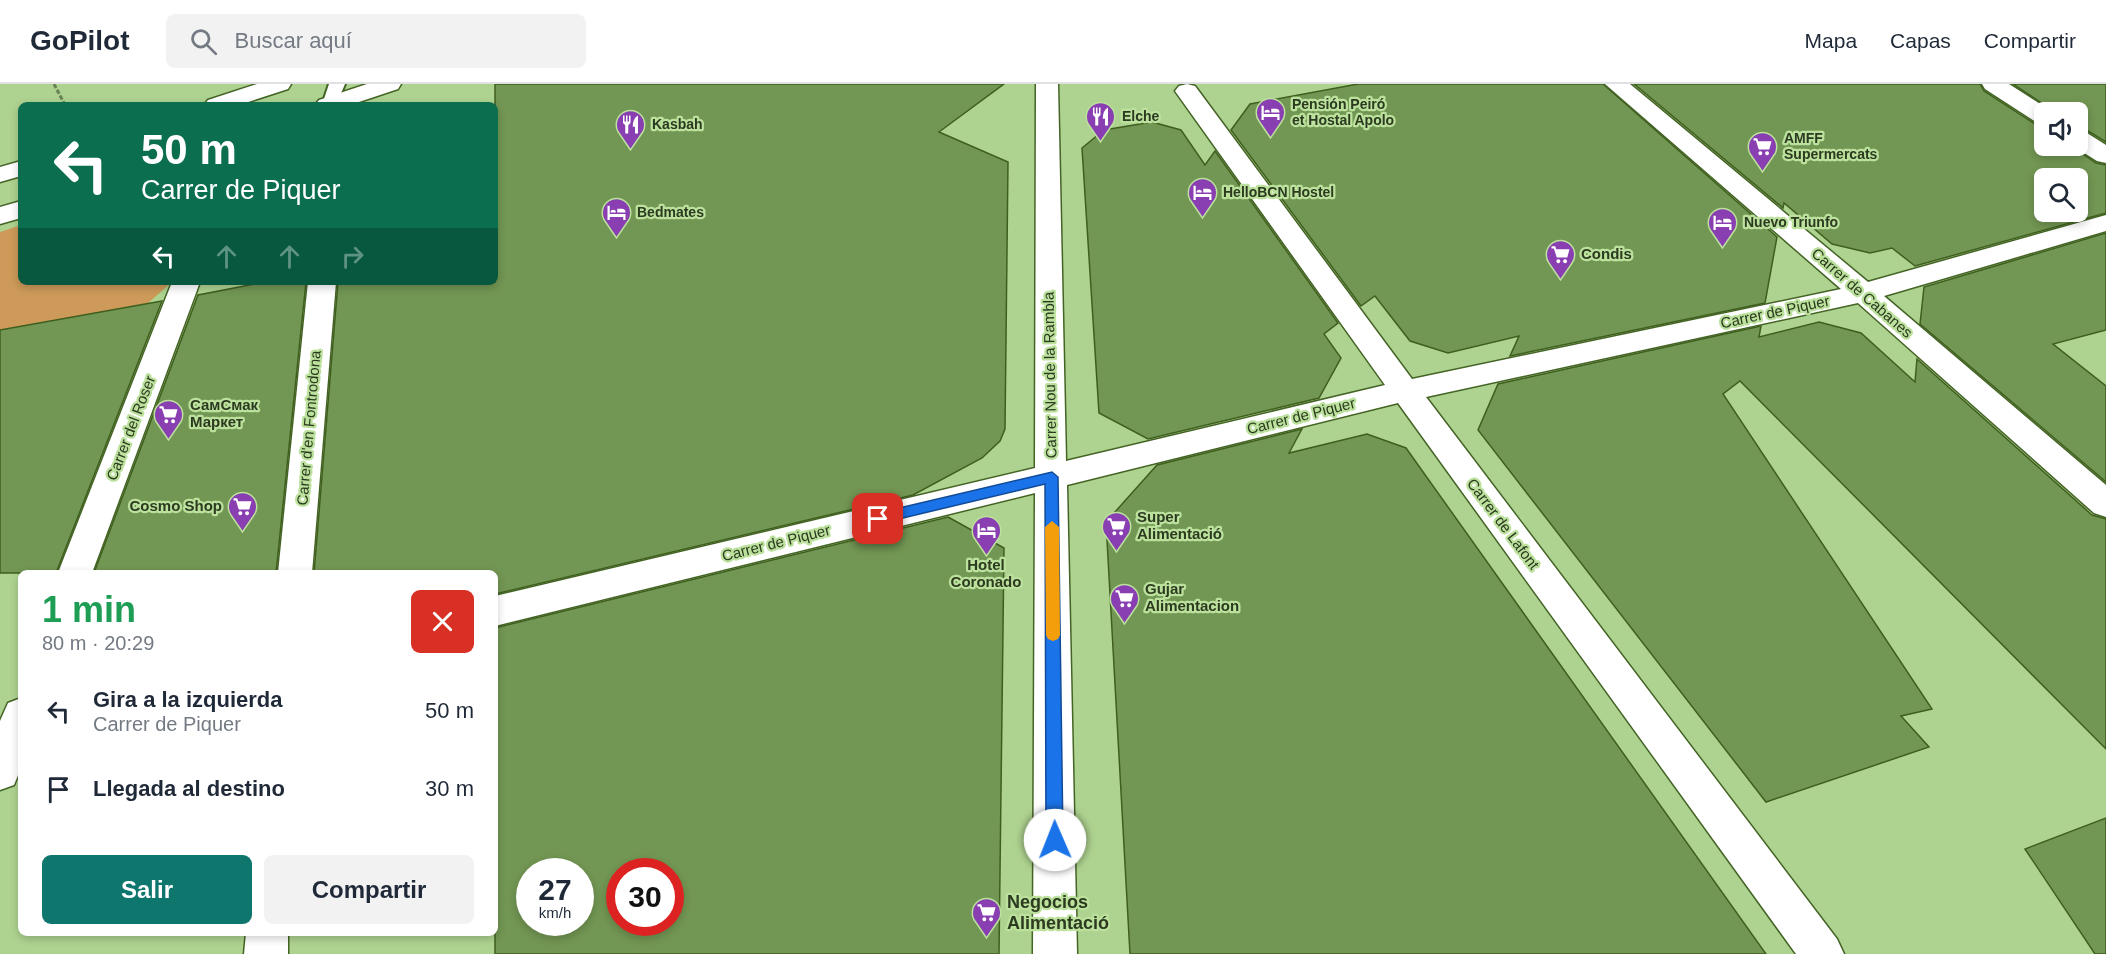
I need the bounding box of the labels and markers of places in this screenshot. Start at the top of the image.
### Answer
hotel icon: Pensión Peiró et Hostal Apolo [1255,96,1287,138]
place label: Pensión Peiró et Hostal Apolo [1292,96,1394,128]
restaurant icon: Elche [1085,100,1117,142]
restaurant icon: Kasbah [615,108,647,150]
place label: Elche [1122,108,1160,124]
place label: Kasbah [652,116,703,132]
supermarket icon: AMFF Supermercats [1747,130,1779,172]
place label: AMFF Supermercats [1784,130,1878,162]
hotel icon: HelloBCN Hostel [1186,176,1218,218]
place label: HelloBCN Hostel [1223,184,1334,200]
hotel icon: Bedmates [600,196,632,238]
place label: Bedmates [637,204,704,220]
hotel icon: Nuevo Triunfo [1707,206,1739,248]
place label: Nuevo Triunfo [1744,214,1838,230]
supermarket icon: Condis [1544,238,1576,280]
place label: Condis [1581,245,1632,262]
place label: СамСмак Маркет [190,396,259,430]
supermarket icon: СамСмак Маркет [153,398,185,440]
supermarket icon: Cosmo Shop [227,490,259,532]
pin [852,493,903,544]
place label: Cosmo Shop [130,497,222,514]
place label: Super Alimentació [1137,508,1222,542]
supermarket icon: Super Alimentació [1100,510,1132,552]
hotel icon: Hotel Coronado [970,514,1002,556]
place label: Hotel Coronado [951,556,1021,590]
place label: Gujar Alimentacion [1145,580,1239,614]
supermarket icon: Gujar Alimentacion [1108,582,1140,624]
place label: Negocios Alimentació [1007,892,1109,933]
supermarket icon: Negocios Alimentació [970,896,1002,938]

